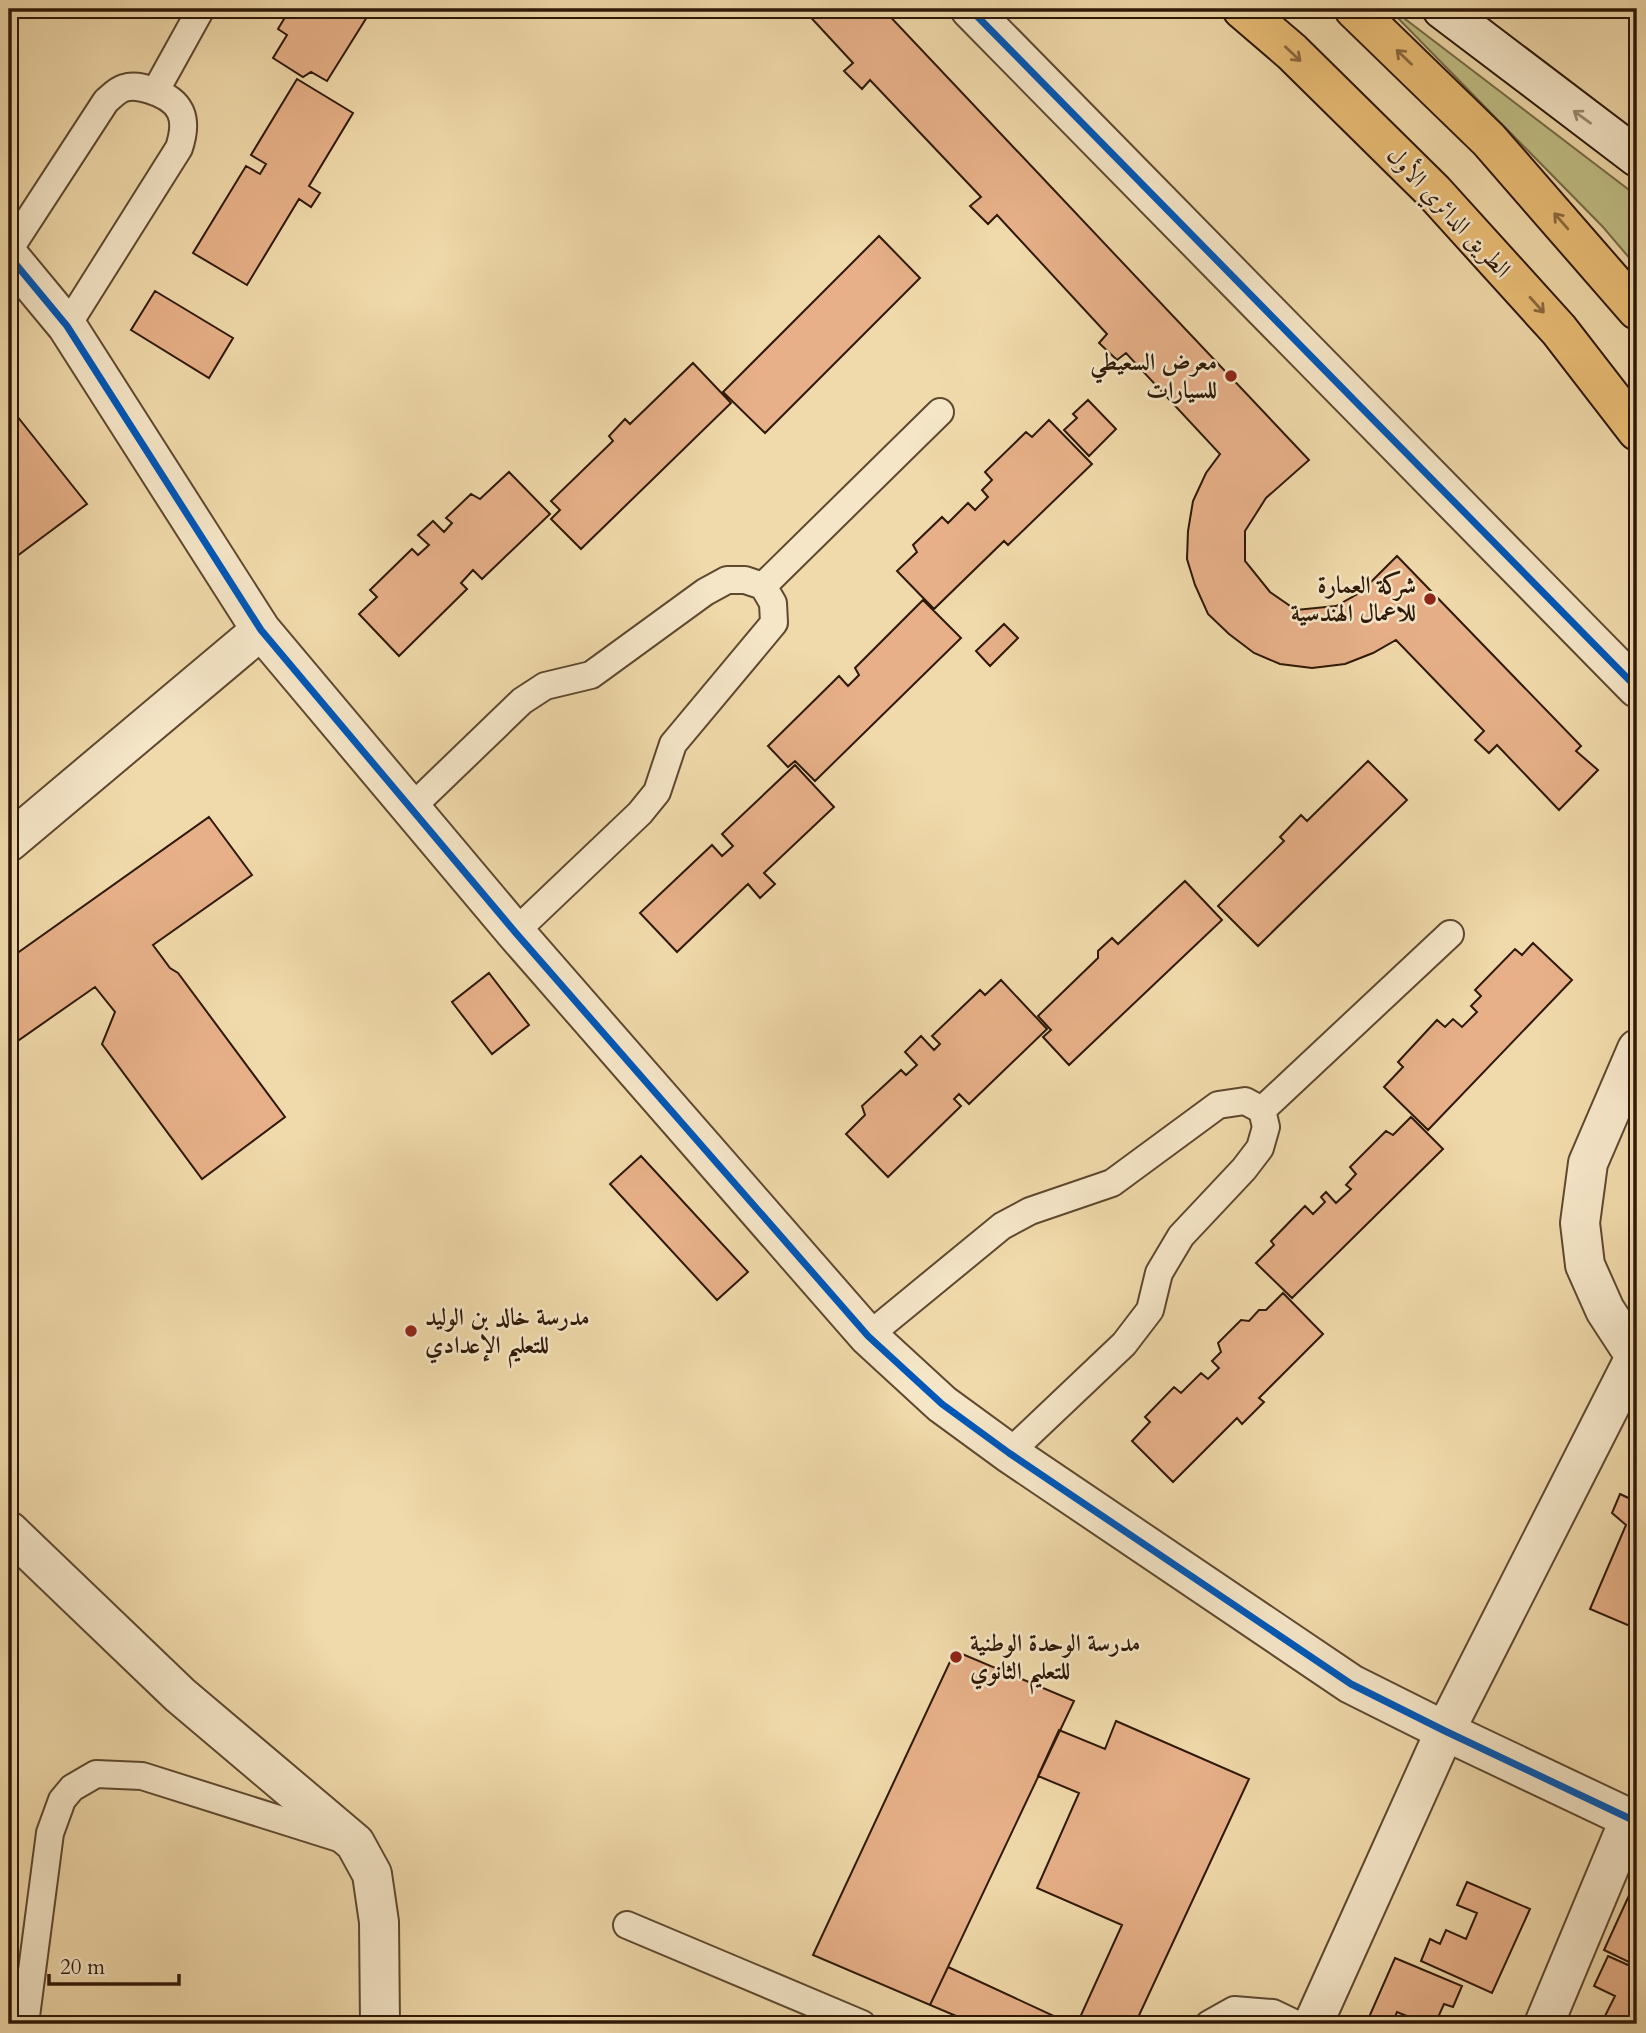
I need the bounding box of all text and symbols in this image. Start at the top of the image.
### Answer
one-way arrow [1284,46,1301,63]
one-way arrow [1395,49,1412,66]
one-way arrow [1573,110,1592,124]
street label: الطريق الدائري الأول [1378,139,1518,287]
one-way arrow [1553,212,1569,230]
one-way arrow [1529,296,1545,314]
place label: معرض السعيطي للسيارات [1090,346,1217,407]
marker: معرض السعيطي للسيارات [1223,368,1239,384]
place label: شركة العمارة للاعمال الهندسية [1291,569,1416,630]
marker: شركة العمارة للاعمال الهندسية [1422,591,1438,607]
place label: مدرسة خالد بن الوليد للتعليم الإعدادي [425,1301,590,1369]
marker: مدرسة خالد بن الوليد للتعليم الإعدادي [403,1323,419,1339]
place label: مدرسة الوحدة الوطنية للتعليم الثانوي [970,1627,1140,1695]
marker: مدرسة الوحدة الوطنية للتعليم الثانوي [948,1649,964,1665]
scale bar [49,1942,178,1986]
text: 20 m [60,1953,105,1982]

